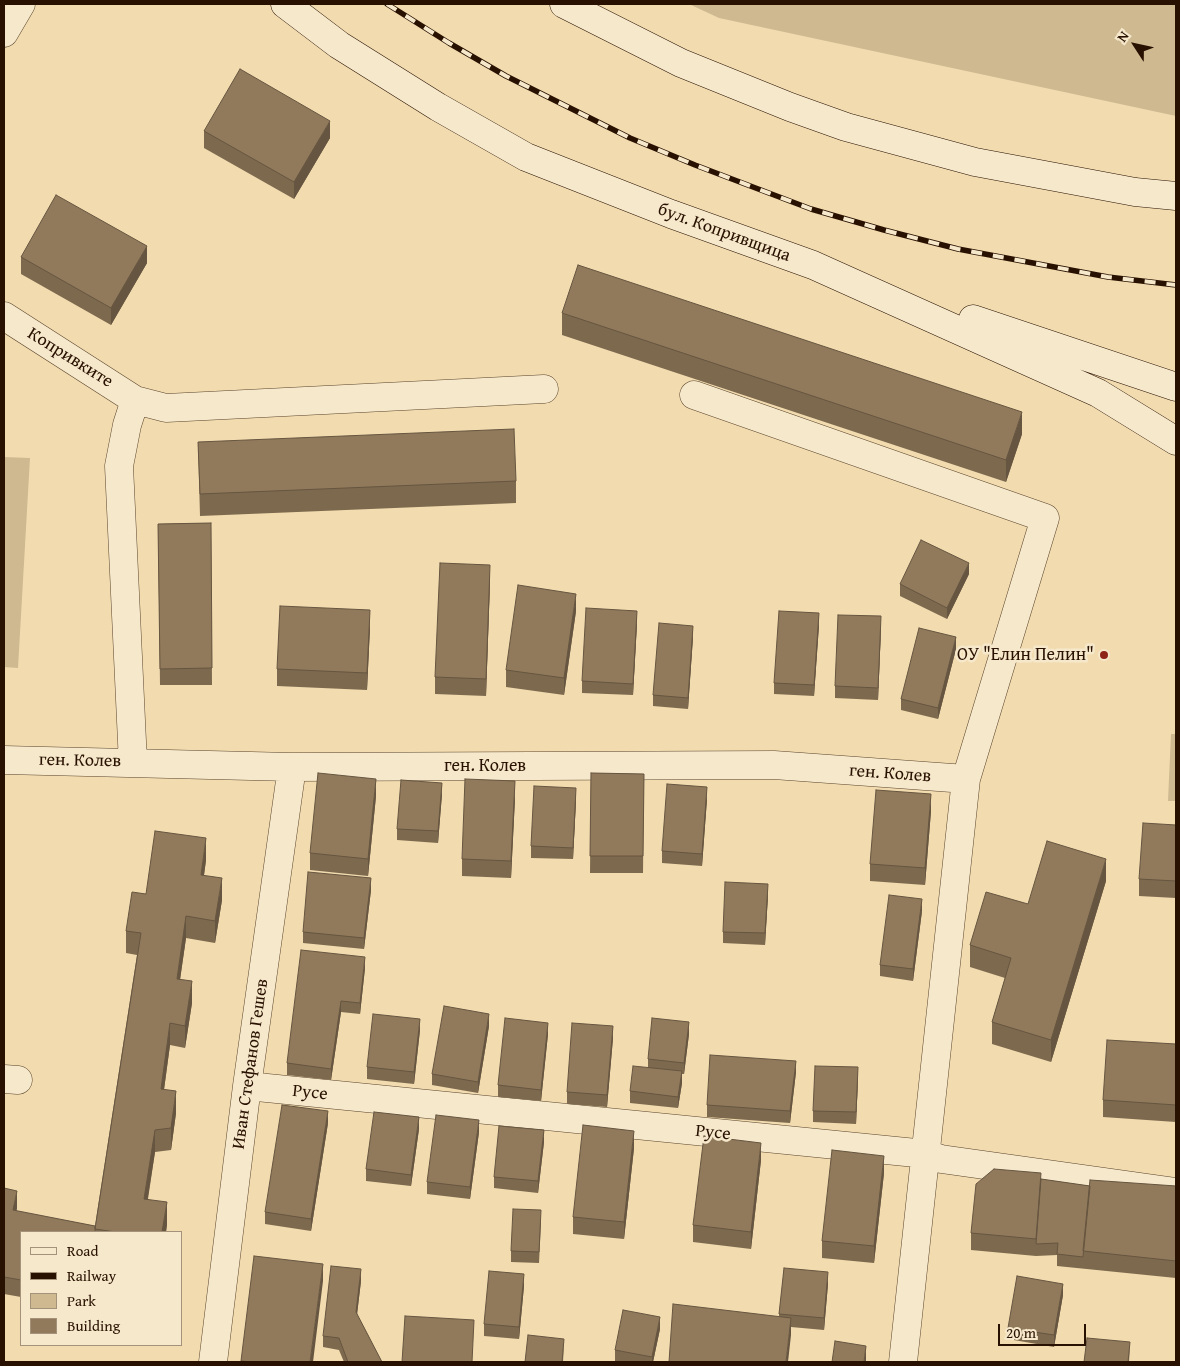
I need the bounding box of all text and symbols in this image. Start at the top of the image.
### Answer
north arrow [1110,20,1160,70]
text: N [1112,27,1134,46]
street label: бул. Копривщица [655,199,793,267]
street label: Копривките [23,323,117,393]
place label: ОУ "Елин Пелин" [957,644,1094,666]
marker: ОУ "Елин Пелин" [1098,649,1110,661]
street label: ген. Колев [39,749,121,773]
street label: ген. Колев [444,755,526,777]
street label: ген. Колев [848,760,932,788]
street label: Иван Стефанов Гешев [228,977,274,1151]
street label: Русе [291,1080,329,1106]
street label: Русе [694,1120,732,1146]
legend [20,1231,182,1346]
text: Road [67,1240,98,1261]
text: Railway [67,1265,116,1286]
text: Park [67,1290,96,1311]
scale bar [1000,1314,1088,1346]
text: Building [67,1315,120,1336]
text: 20 m [1006,1322,1036,1343]

